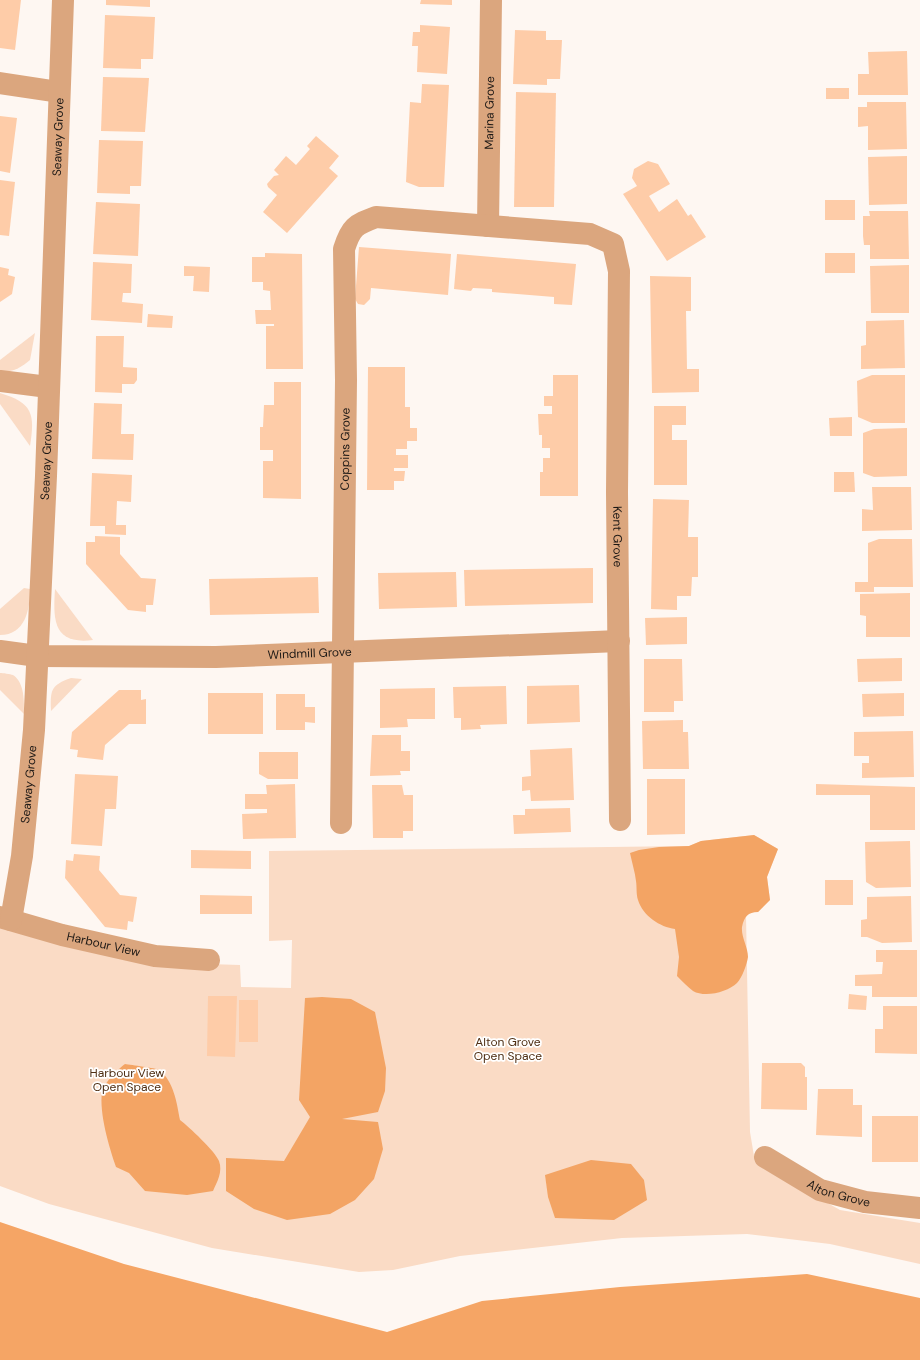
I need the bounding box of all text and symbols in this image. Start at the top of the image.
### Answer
street label: Marina Grove [481,76,498,150]
street label: Seaway Grove [49,97,68,176]
street label: Coppins Grove [337,407,354,491]
street label: Seaway Grove [37,421,56,500]
street label: Kent Grove [609,506,626,567]
street label: Windmill Grove [267,644,352,663]
street label: Seaway Grove [17,744,41,824]
street label: Harbour View [65,928,142,960]
park label: Alton Grove Open Space [474,1034,542,1064]
park label: Harbour View Open Space [90,1065,164,1095]
street label: Alton Grove [804,1176,871,1211]

